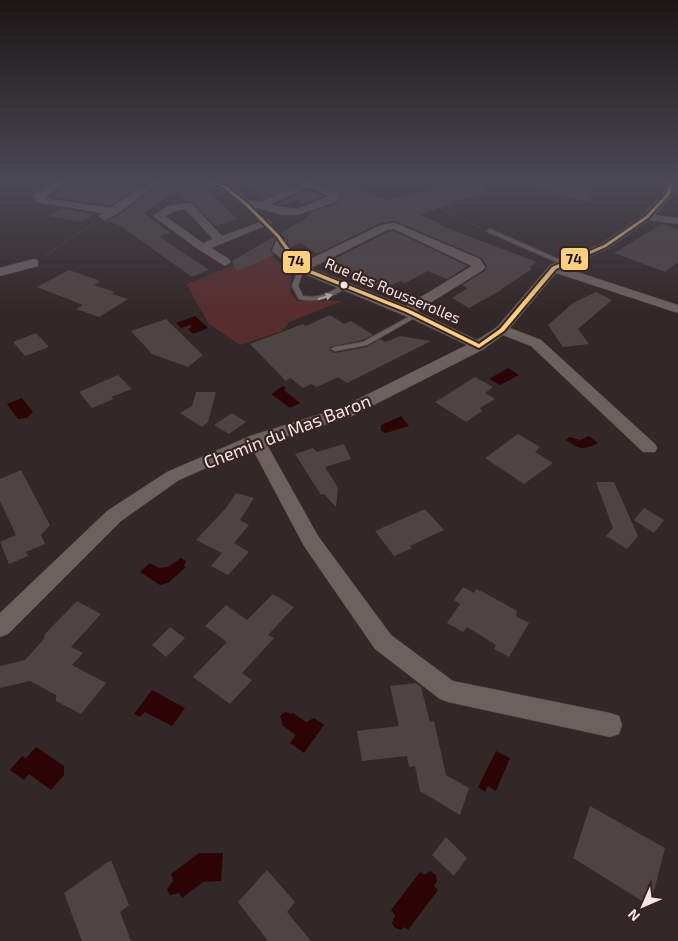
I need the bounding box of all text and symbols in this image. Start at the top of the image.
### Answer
line badge: 74 [560,247,589,271]
line badge: 74 [282,250,311,274]
text: 74 [566,250,582,267]
text: 74 [288,252,304,269]
street label: Rue des Rousserolles [323,253,463,327]
unlabelled marker [339,280,349,290]
one-way arrow [317,292,332,300]
street label: Chemin du Mas Baron [200,389,374,473]
north arrow [618,881,668,931]
text: N [624,906,643,925]

